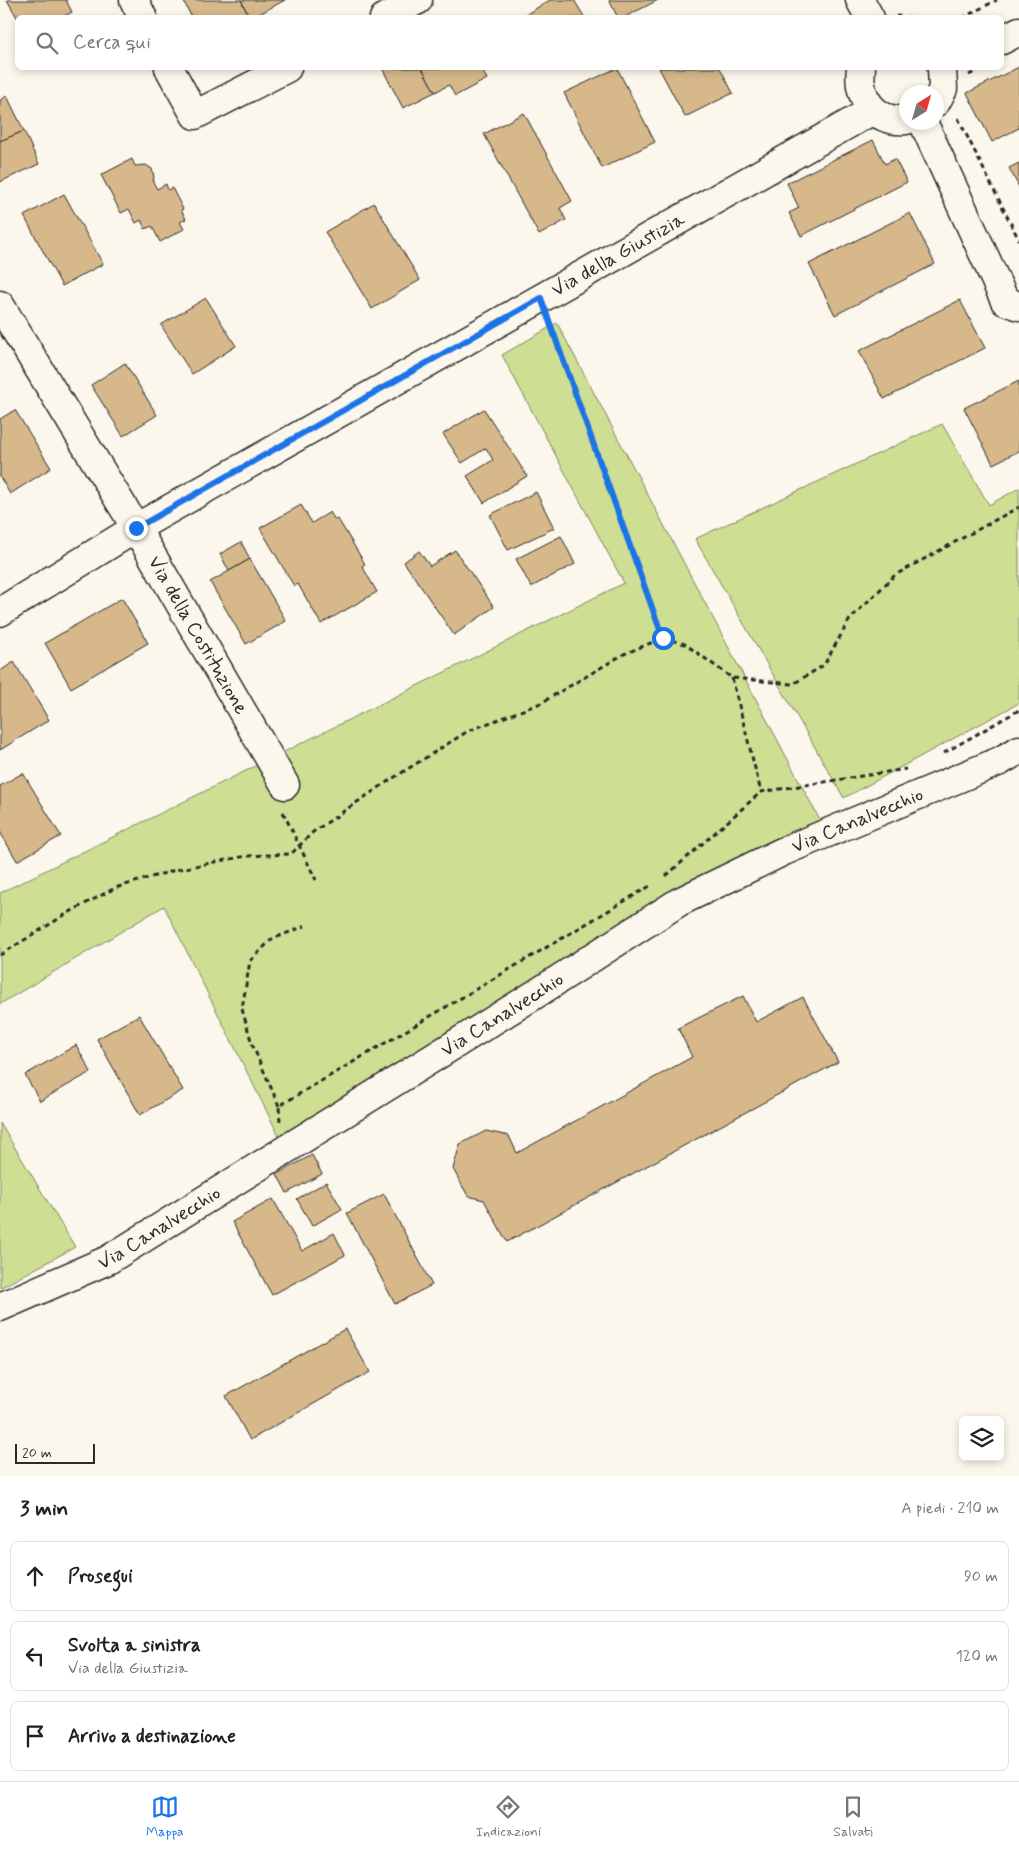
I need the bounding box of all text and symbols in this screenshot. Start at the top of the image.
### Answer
search box [15,15,1004,70]
icon: search [33,29,61,57]
text: Cerca qui [73,30,151,55]
north arrow [899,85,944,130]
street label: Via della Giustizia [546,205,691,303]
route end [125,517,148,540]
street label: Via della Costituzione [141,551,255,719]
route start [652,627,675,650]
street label: Via Canalvecchio [787,781,927,860]
street label: Via Canalvecchio [435,966,569,1063]
street label: Via Canalvecchio [93,1180,226,1276]
map controls [959,1416,1004,1461]
button: layers [959,1416,1004,1461]
scale bar [15,1441,95,1464]
text: 20 m [22,1444,52,1462]
text: 3 min [20,1495,68,1523]
text: A piedi · 210 m [901,1498,999,1519]
icon: ahead [21,1562,49,1590]
text: Prosegui [68,1564,133,1589]
text: 90 m [964,1566,998,1587]
text: Svolta a sinistra [68,1633,201,1658]
icon: left [21,1642,49,1670]
text: 120 m [956,1646,998,1667]
text: Via della Giustizia [68,1658,188,1679]
icon: arrive [21,1722,49,1750]
text: Arrivo a destinazione [68,1724,236,1749]
tab: Mappa [146,1793,183,1841]
tab: Indicazioni [476,1793,541,1841]
tab: Salvati [833,1793,873,1841]

